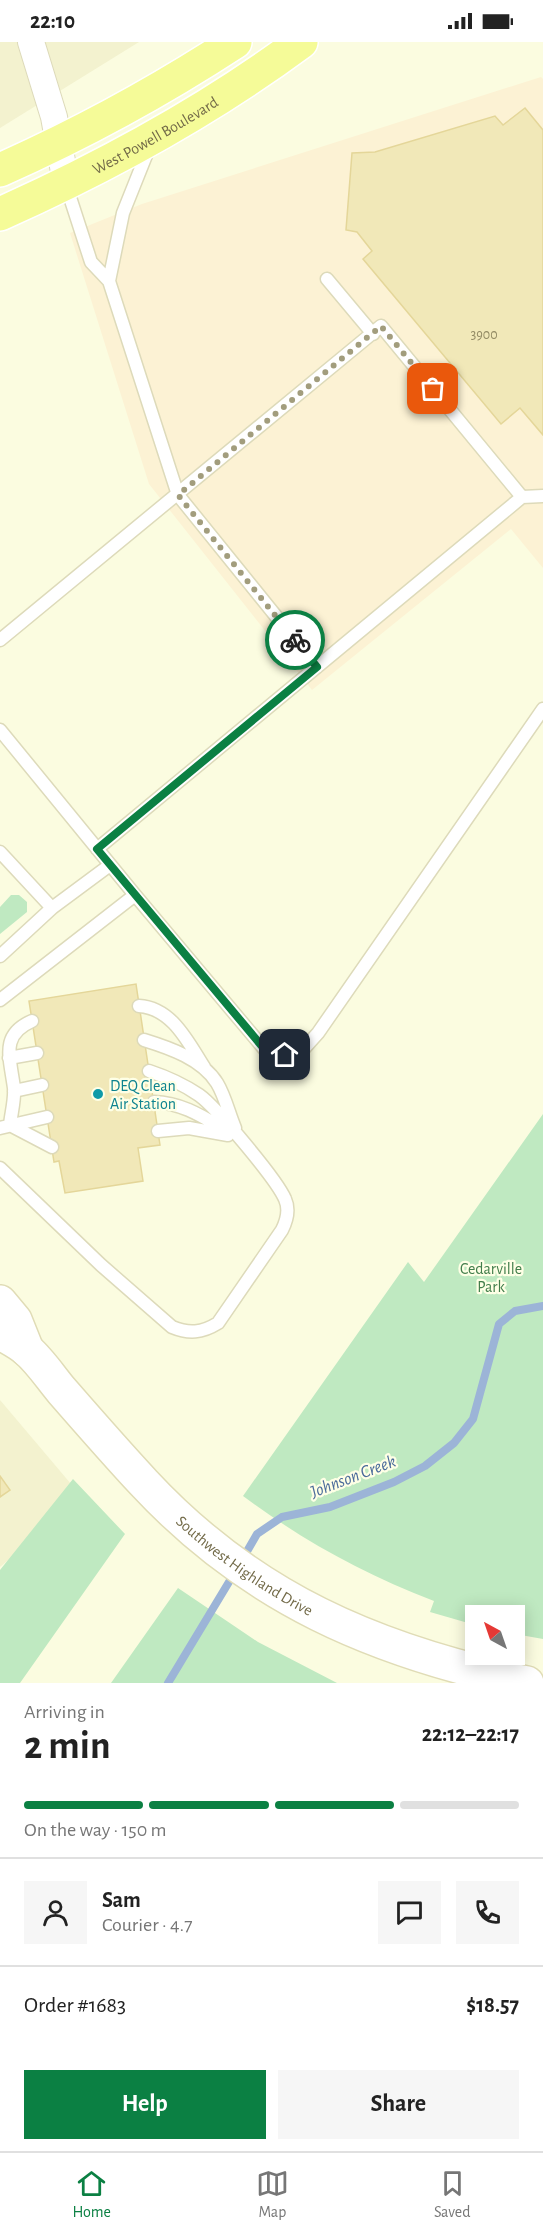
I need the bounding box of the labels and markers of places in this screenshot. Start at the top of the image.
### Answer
pin [407,363,458,414]
pin [259,1029,310,1080]
place label: DEQ Clean Air Station [110,1078,176,1112]
marker: DEQ Clean Air Station [91,1087,105,1101]

